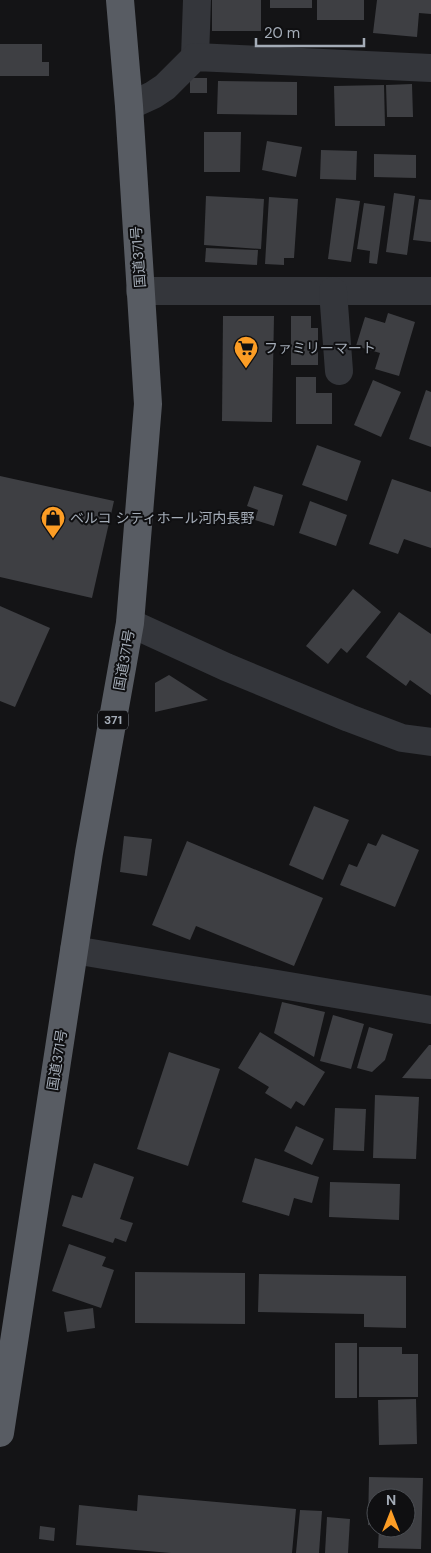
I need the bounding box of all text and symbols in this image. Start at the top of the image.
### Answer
scale bar [256,15,364,47]
text: 20 m [264,23,300,43]
street label: 国道371号 [127,225,149,289]
supermarket icon: ファミリーマート [233,335,259,369]
place label: ファミリーマート [264,339,376,357]
shop icon: ベルコ シティホール河内長野 [40,505,66,539]
place label: ベルコ シティホール河内長野 [70,509,255,527]
street label: 国道371号 [110,628,138,692]
road number: 371 [98,710,128,730]
street label: 国道371号 [43,1028,71,1092]
north arrow [366,1488,416,1538]
text: N [386,1491,396,1509]

